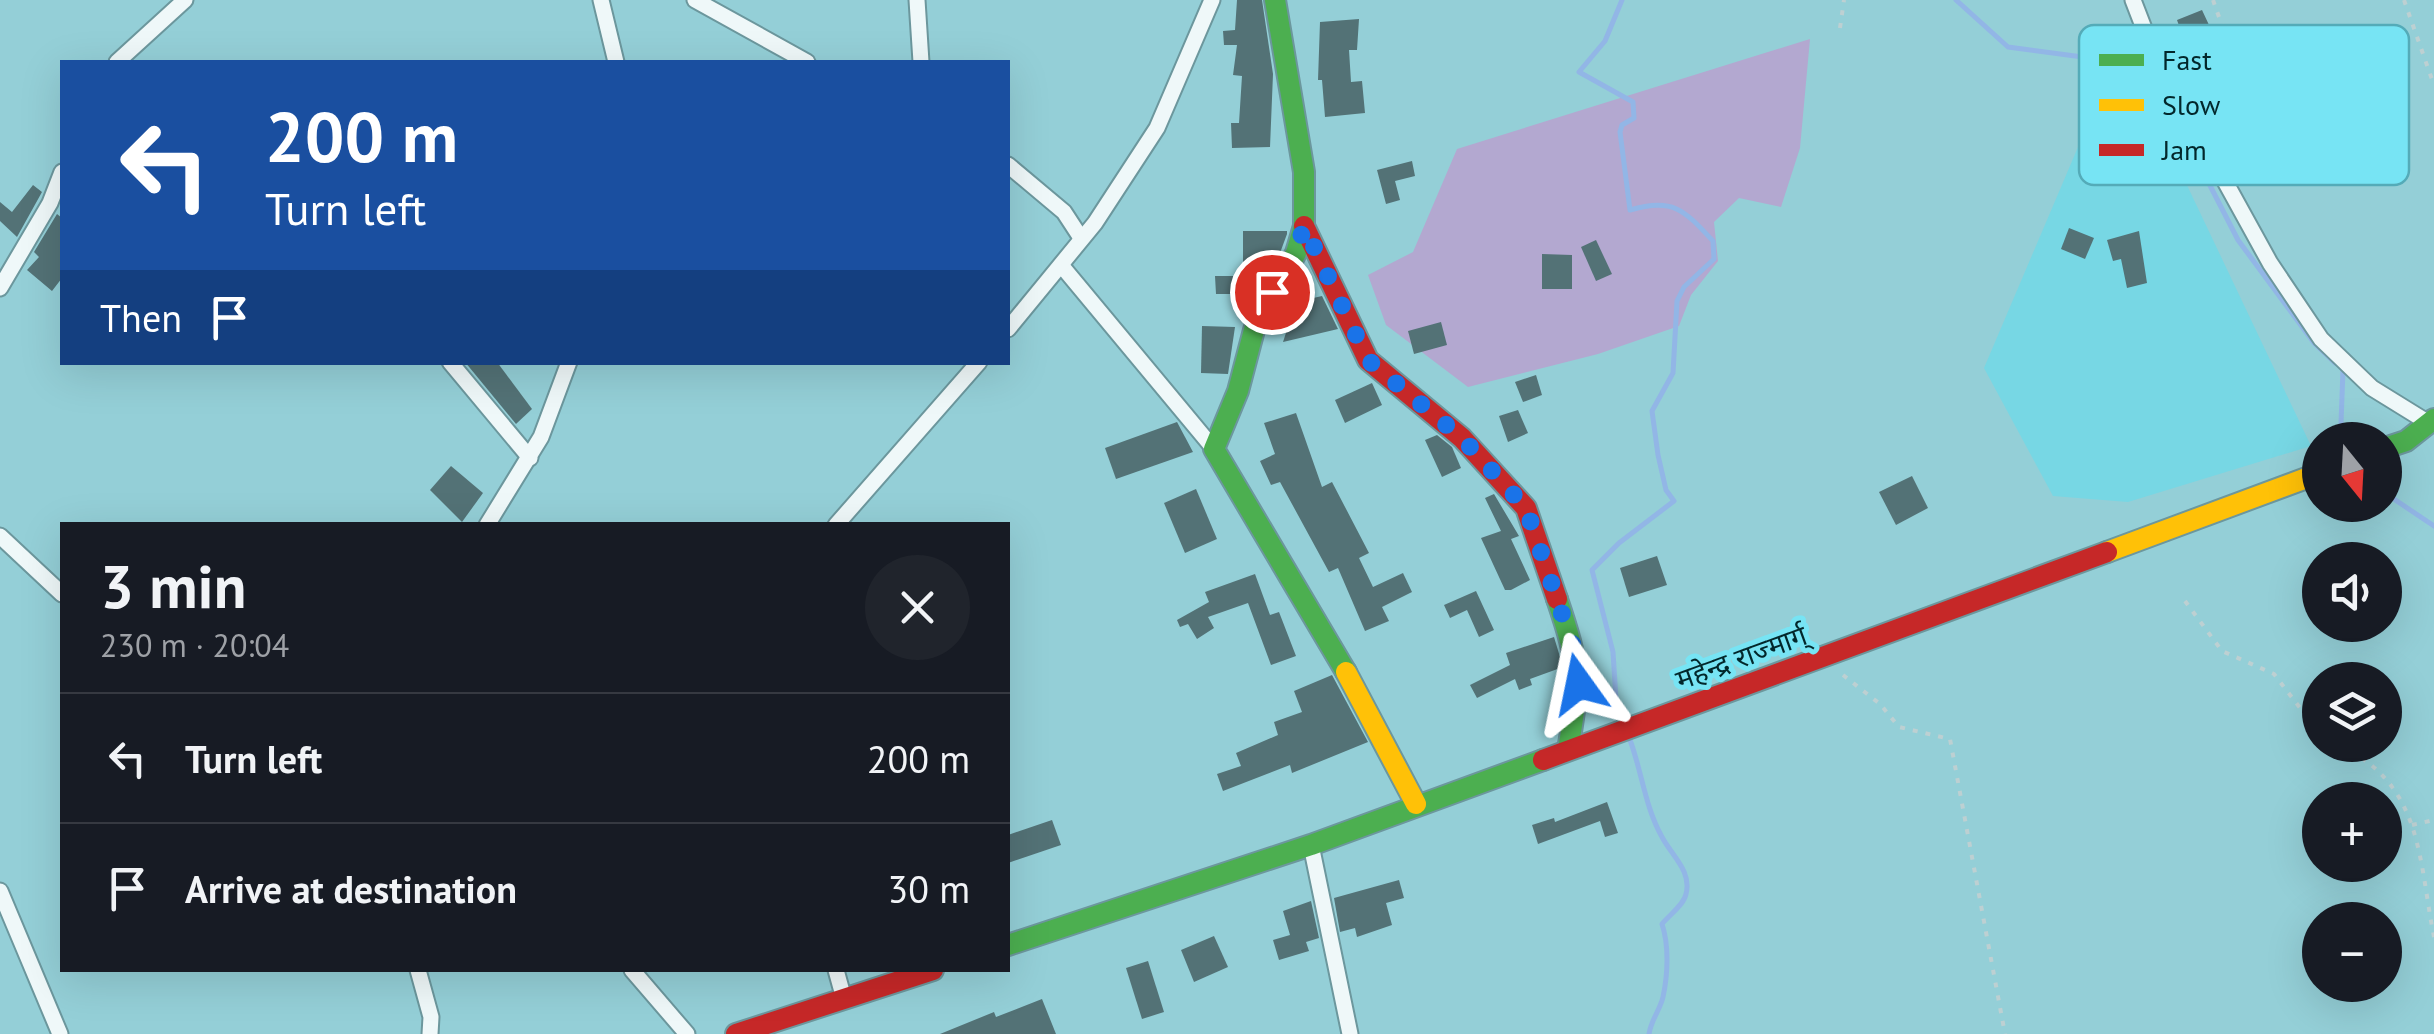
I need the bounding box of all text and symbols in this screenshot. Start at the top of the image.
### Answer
legend [2079,25,2409,185]
text: Fast [2162,41,2212,78]
text: Slow [2162,86,2221,123]
text: 200 m [265,91,458,181]
icon: left [100,100,230,230]
text: Jam [2161,131,2207,168]
text: Turn left [265,179,426,237]
pin [1230,250,1315,335]
icon: arrive [1245,265,1300,320]
icon: arrive [202,290,257,345]
text: Then [100,293,182,342]
north arrow [2302,422,2402,522]
map controls [2302,422,2402,1002]
button: sound [2302,542,2402,642]
text: 3 min [100,547,246,625]
button: close [865,555,970,660]
street label: महेन्द्र राज्मार्ग् [1670,615,1815,698]
text: 230 m · 20:04 [100,624,289,666]
position arrow [1527,632,1631,736]
button: layers [2302,662,2402,762]
icon: left [100,731,155,786]
text: Turn left [185,734,322,783]
text: 200 m [867,734,970,783]
button: + [2302,782,2402,882]
icon: arrive [100,861,155,916]
text: Arrive at destination [185,864,517,913]
text: 30 m [888,864,970,913]
button: − [2302,902,2402,1002]

